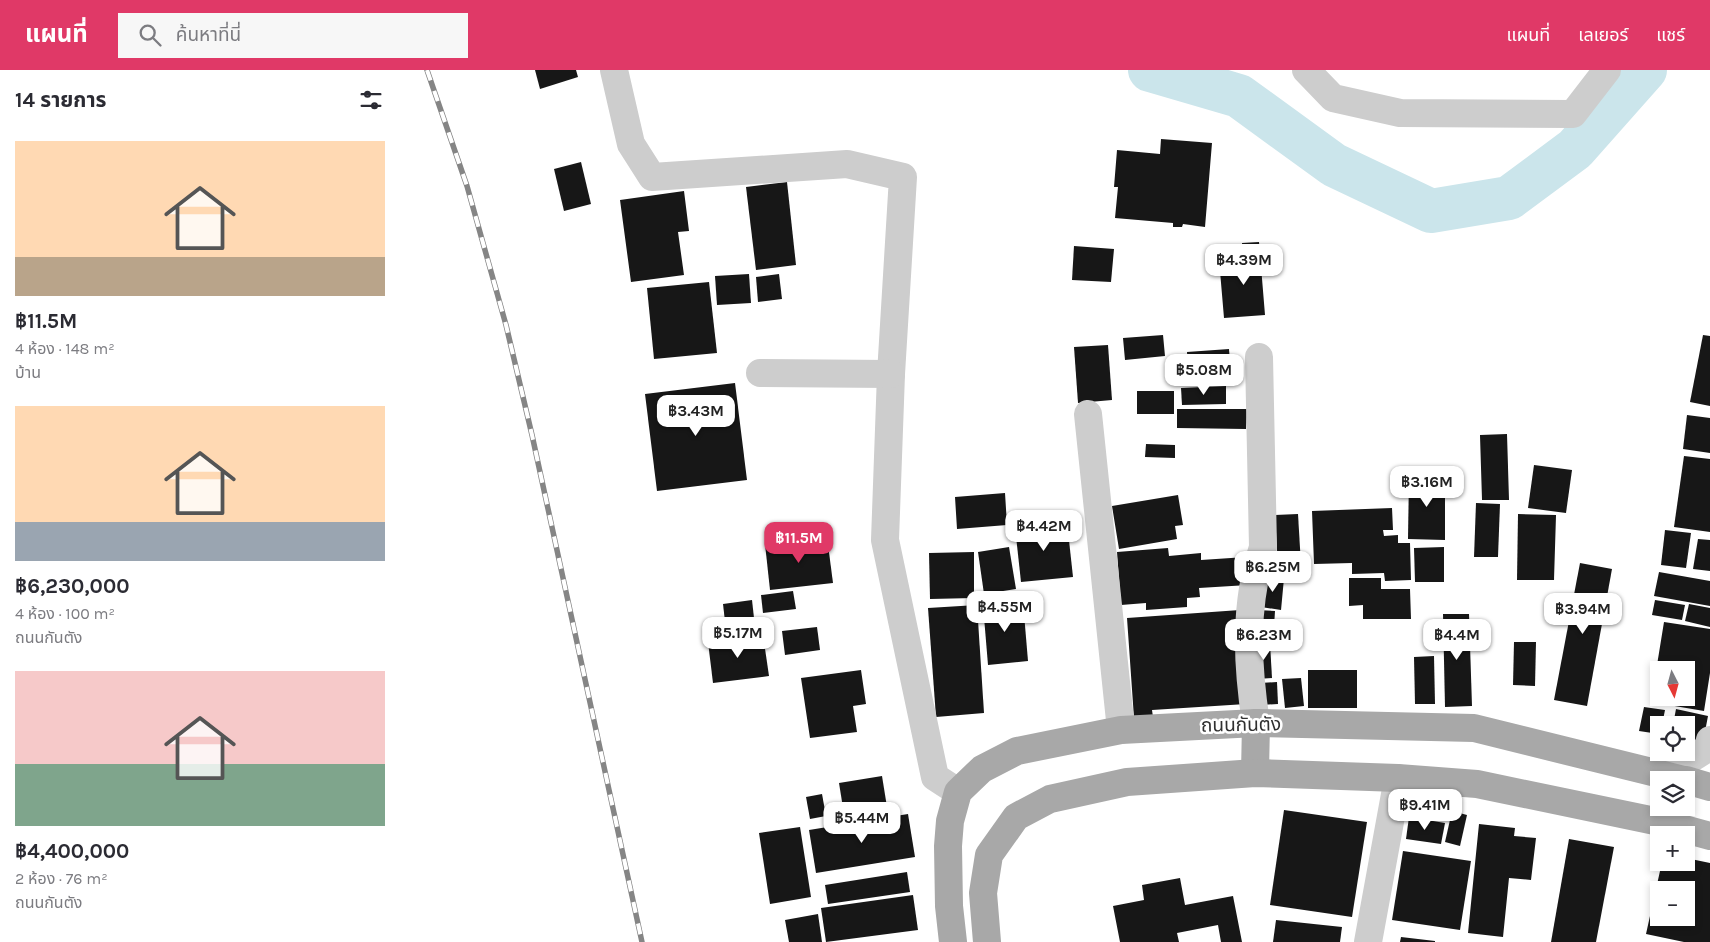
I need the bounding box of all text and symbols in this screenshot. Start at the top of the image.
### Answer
search box [118,13,468,58]
text: แผนที่ [25,20,88,48]
icon: search [136,21,164,49]
text: ค้นหาที่นี่ [176,24,241,46]
text: แผนที่ [1506,24,1550,46]
text: เลเยอร์ [1578,24,1628,46]
text: แชร์ [1656,24,1685,46]
icon: filters [357,86,385,114]
text: 14 รายการ [15,88,107,112]
icon: home [155,173,245,263]
pin: ฿4.39M [1203,244,1285,286]
text: ฿4.39M [1216,250,1272,269]
text: ฿11.5M [15,309,77,333]
text: 4 ห้อง · 148 m² [15,339,115,358]
pin: ฿5.08M [1163,354,1245,396]
text: ฿5.08M [1176,360,1232,379]
text: บ้าน [15,363,41,382]
pin: ฿3.43M [655,394,737,437]
text: ฿3.43M [668,401,724,420]
icon: home [155,438,245,528]
pin: ฿3.16M [1386,466,1468,508]
text: ฿3.16M [1401,472,1453,491]
pin: ฿4.42M [1003,510,1085,552]
text: ฿4.42M [1016,516,1072,535]
pin: ฿11.5M [758,522,840,564]
text: ฿11.5M [775,528,823,547]
pin: ฿6.25M [1232,550,1314,593]
text: ฿6.25M [1245,557,1301,576]
text: ฿6,230,000 [15,574,129,598]
pin: ฿4.55M [964,590,1046,633]
pin: ฿3.94M [1542,592,1624,635]
text: ฿4.55M [978,597,1032,616]
text: ฿3.94M [1555,599,1611,618]
text: 4 ห้อง · 100 m² [15,604,115,623]
pin: ฿5.17M [697,616,779,659]
pin: ฿6.23M [1223,618,1305,661]
pin: ฿4.4M [1422,618,1492,661]
text: ฿5.17M [713,623,763,642]
text: ฿6.23M [1236,625,1292,644]
text: ฿4.4M [1434,625,1480,644]
text: ถนนกันตัง [15,628,82,647]
north arrow [1650,661,1695,706]
map controls [1650,661,1695,926]
icon: home [155,703,245,793]
street label: ถนนกันตัง [1201,713,1281,737]
button: locate [1650,716,1695,761]
button: layers [1650,771,1695,816]
pin: ฿9.41M [1384,788,1466,831]
text: ฿9.41M [1399,795,1451,814]
pin: ฿5.44M [821,802,903,844]
text: ฿5.44M [834,808,890,827]
button: + [1650,826,1695,871]
text: ฿4,400,000 [15,839,129,863]
text: 2 ห้อง · 76 m² [15,869,108,888]
button: − [1650,881,1695,926]
text: ถนนกันตัง [15,893,82,912]

